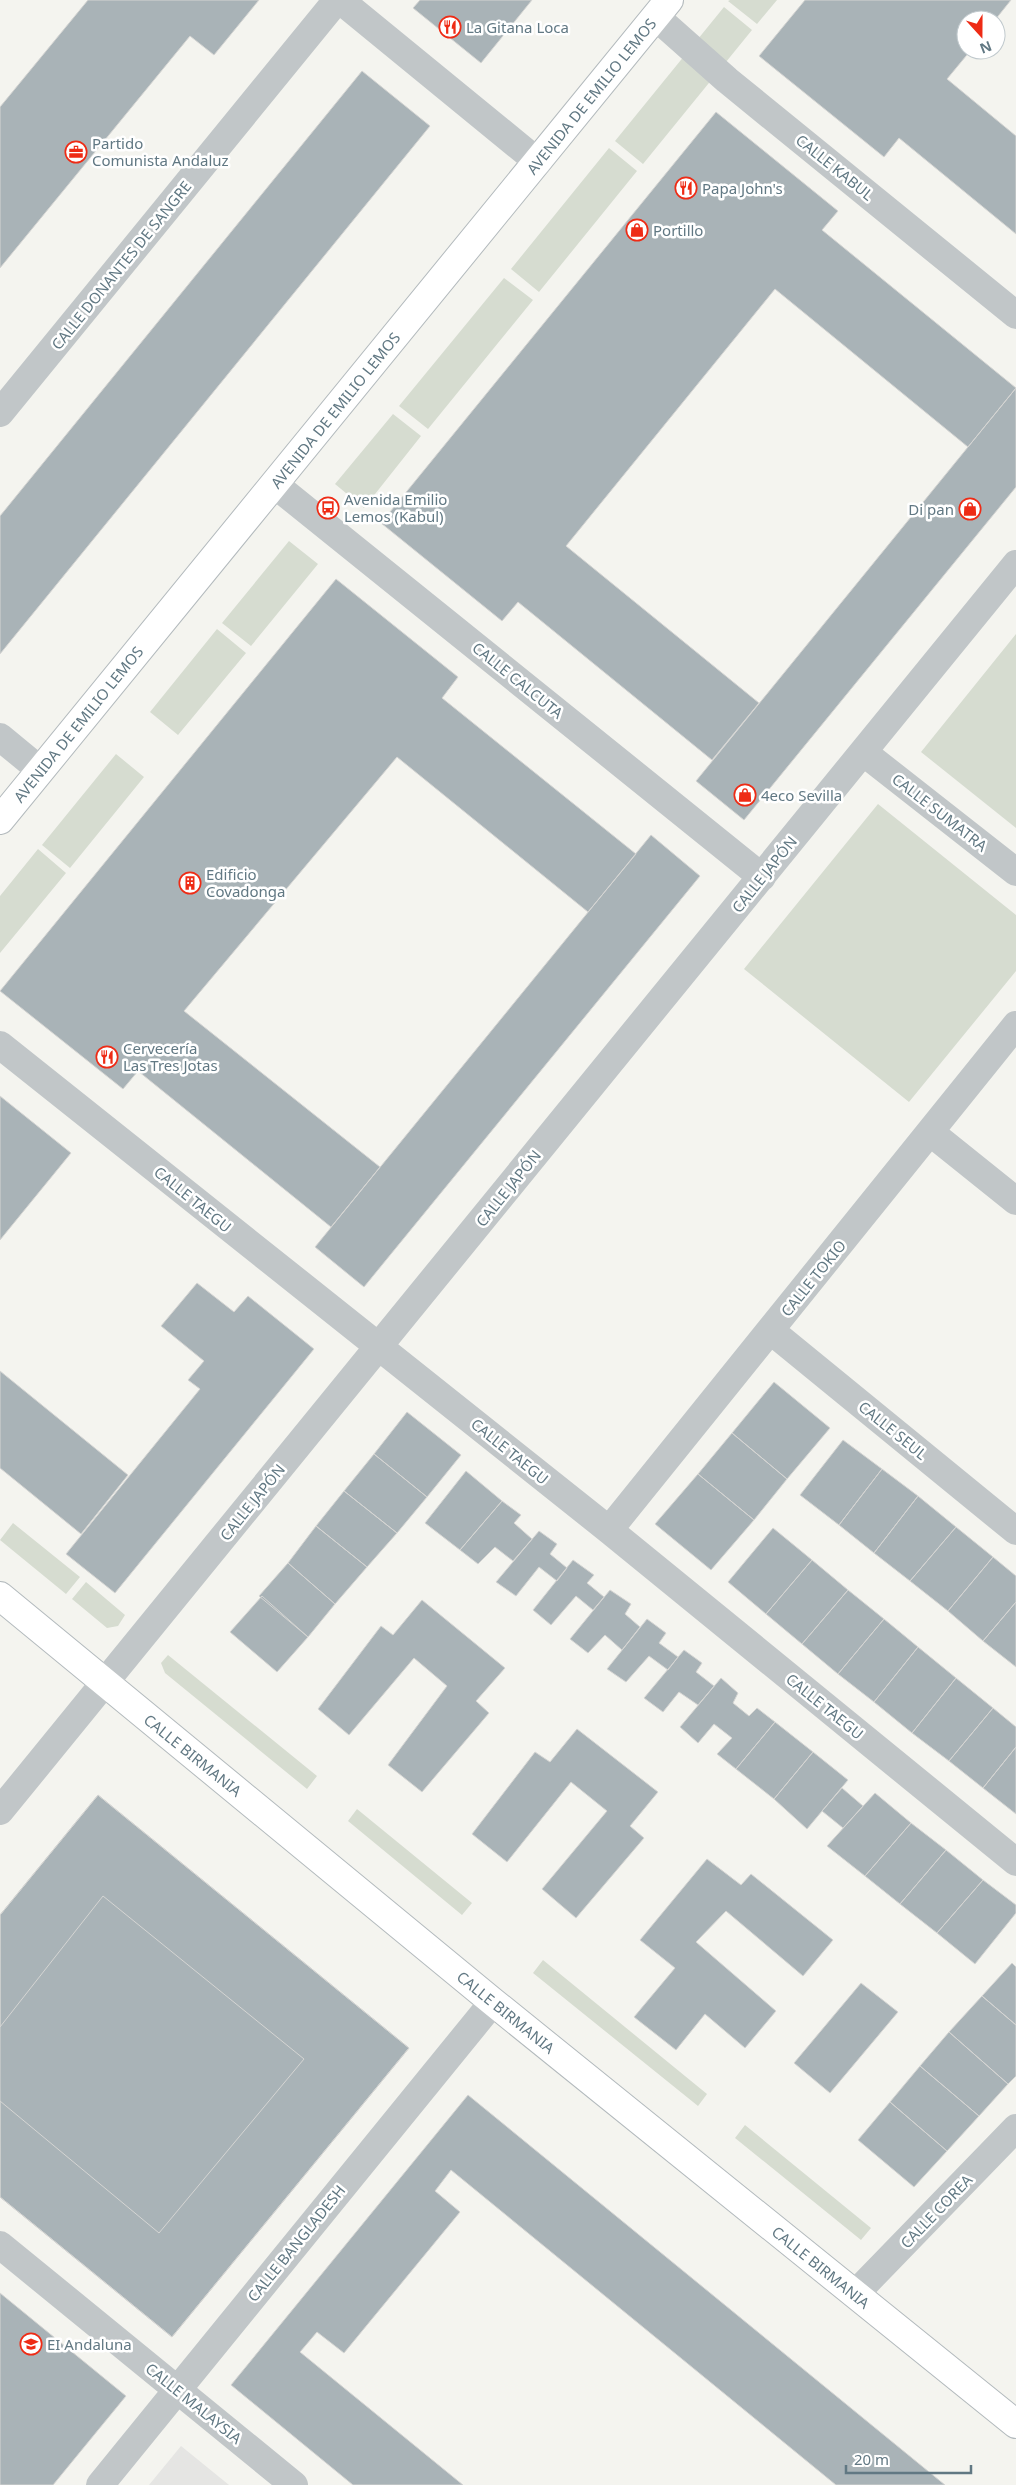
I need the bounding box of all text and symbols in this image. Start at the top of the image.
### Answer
north arrow [956,10,1006,60]
street label: AVENIDA DE EMILIO LEMOS [522,14,660,178]
restaurant icon: La Gitana Loca [438,15,462,39]
place label: La Gitana Loca [466,17,569,37]
text: N [977,37,995,59]
street label: CALLE KABUL [792,129,878,205]
place label: Partido Comunista Andaluz [92,133,229,170]
office icon: Partido Comunista Andaluz [64,140,88,164]
street label: CALLE DONANTES DE SANGRE [47,176,195,354]
restaurant icon: Papa John's [674,176,698,200]
place label: Papa John's [702,178,783,198]
shop icon: Portillo [625,218,649,242]
place label: Portillo [653,220,703,240]
street label: AVENIDA DE EMILIO LEMOS [266,328,404,492]
place label: Avenida Emilio Lemos (Kabul) [344,489,447,526]
bus stop icon: Avenida Emilio Lemos (Kabul) [316,496,340,520]
shop icon: Di pan [958,497,982,521]
place label: Di pan [908,499,954,519]
street label: CALLE CALCUTA [469,637,568,723]
street label: AVENIDA DE EMILIO LEMOS [9,642,147,806]
street label: CALLE SUMATRA [888,769,992,856]
shop icon: 4eco Sevilla [733,783,757,807]
place label: 4eco Sevilla [761,785,842,805]
street label: CALLE JAPÓN [727,832,801,916]
place label: Edificio Covadonga [206,864,286,901]
building icon: Edificio Covadonga [178,871,202,895]
place label: Cervecería Las Tres Jotas [123,1038,218,1075]
restaurant icon: Cervecería Las Tres Jotas [95,1045,119,1069]
street label: CALLE JAPÓN [471,1146,545,1230]
street label: CALLE TAEGU [150,1162,236,1236]
street label: CALLE TOKIO [776,1236,850,1320]
street label: CALLE SEUL [855,1396,931,1464]
street label: CALLE TAEGU [467,1414,553,1488]
street label: CALLE JAPÓN [215,1460,289,1544]
street label: CALLE TAEGU [782,1669,868,1743]
street label: CALLE BIRMANIA [140,1709,246,1801]
street label: CALLE BIRMANIA [453,1966,559,2058]
street label: CALLE COREA [896,2170,977,2252]
street label: CALLE BANGLADESH [243,2180,349,2306]
street label: CALLE BIRMANIA [768,2221,874,2313]
school or university icon: EI Andaluna [19,2332,43,2356]
place label: EI Andaluna [47,2334,132,2354]
street label: CALLE MALAYSIA [142,2358,247,2448]
scale bar [846,2442,971,2474]
text: 20 m [854,2449,889,2469]

